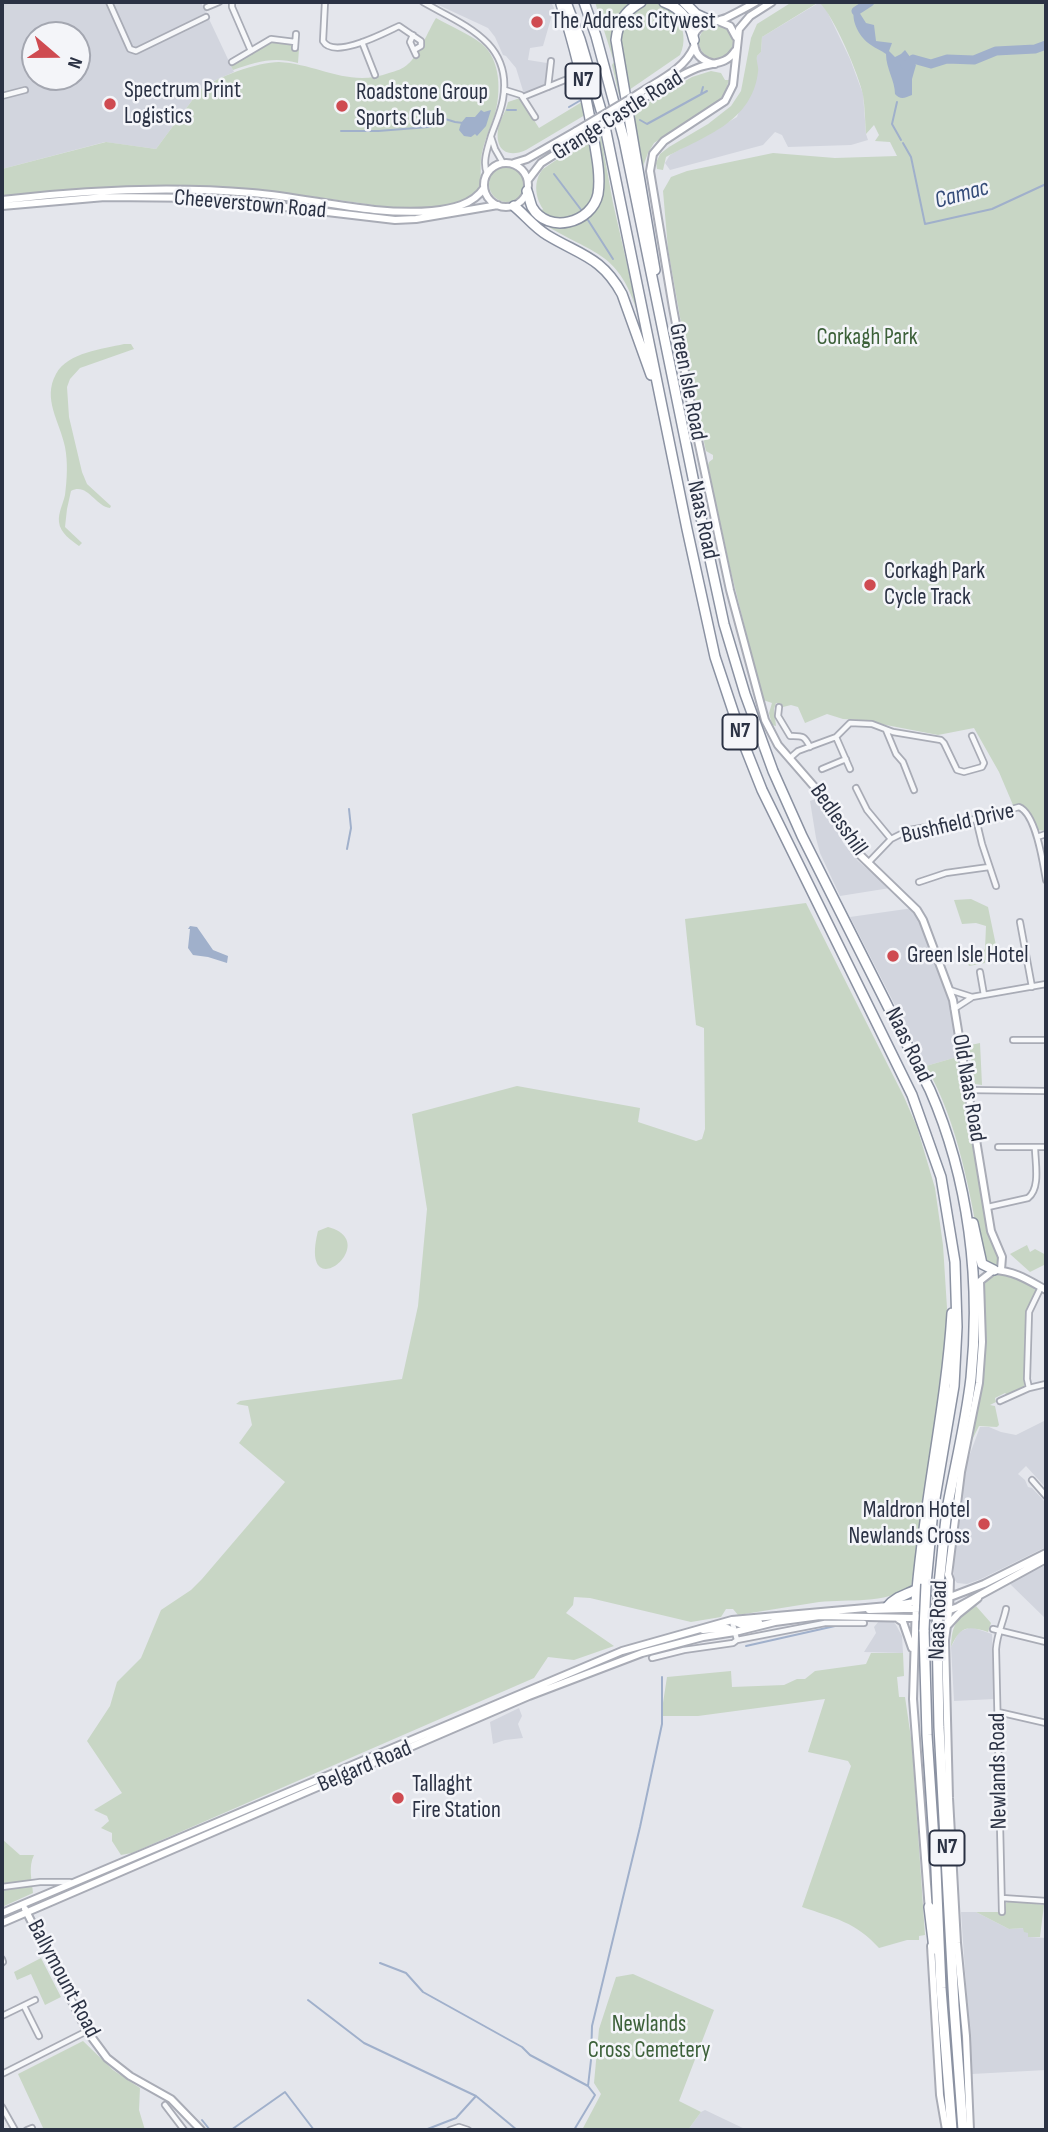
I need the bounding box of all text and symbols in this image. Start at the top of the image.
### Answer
place label: The Address Citywest [551,8,716,36]
marker: The Address Citywest [529,14,545,30]
north arrow [21,21,91,91]
text: N [62,54,87,71]
road number: N7 [566,64,600,98]
street label: Grange Castle Road [548,65,688,167]
place label: Spectrum Print Logistics [124,77,241,131]
place label: Roadstone Group Sports Club [356,79,488,133]
marker: Spectrum Print Logistics [102,96,118,112]
marker: Roadstone Group Sports Club [334,98,350,114]
water label: Camac [932,174,992,216]
street label: Cheeverstown Road [173,185,327,225]
street label: Green Isle Road [662,321,712,443]
park label: Corkagh Park [816,324,918,352]
street label: Naas Road [680,478,724,562]
place label: Corkagh Park Cycle Track [884,558,985,612]
marker: Corkagh Park Cycle Track [862,577,878,593]
road number: N7 [722,714,758,750]
street label: Bedlesshill [803,779,873,861]
street label: Bushfield Drive [899,798,1017,850]
place label: Green Isle Hotel [907,942,1028,970]
marker: Green Isle Hotel [885,948,901,964]
street label: Naas Road [878,1003,938,1087]
street label: Old Naas Road [945,1032,991,1144]
place label: Maldron Hotel Newlands Cross [849,1497,970,1551]
marker: Maldron Hotel Newlands Cross [976,1516,992,1532]
street label: Naas Road [924,1580,954,1660]
street label: Newlands Road [984,1712,1014,1830]
street label: Belgard Road [314,1735,416,1799]
place label: Tallaght Fire Station [412,1771,501,1825]
marker: Tallaght Fire Station [390,1790,406,1806]
road number: N7 [930,1830,964,1866]
street label: Ballymount Road [20,1915,106,2043]
park label: Newlands Cross Cemetery [588,2011,710,2065]

